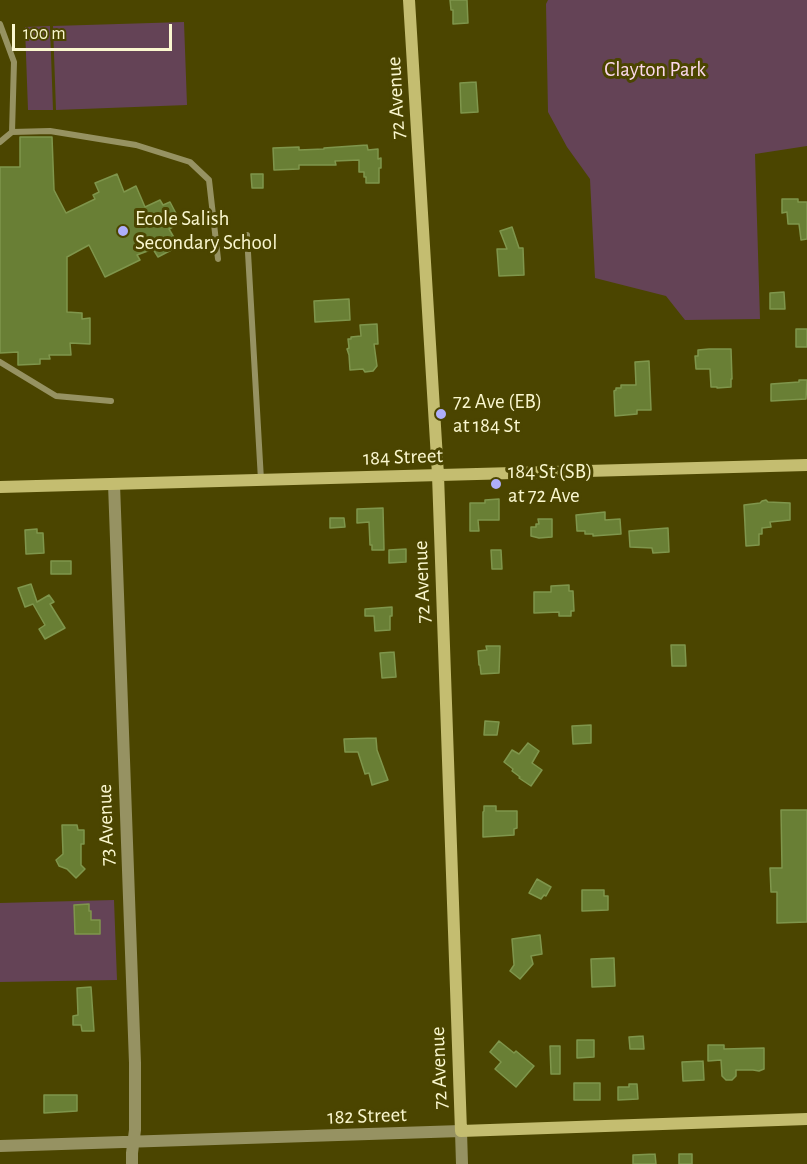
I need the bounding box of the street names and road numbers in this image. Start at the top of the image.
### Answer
street label: 72 Avenue [381,56,411,140]
street label: 184 Street [362,443,444,471]
street label: 72 Avenue [408,540,436,624]
street label: 73 Avenue [92,784,120,866]
street label: 72 Avenue [425,1026,453,1110]
street label: 182 Street [327,1102,407,1130]

